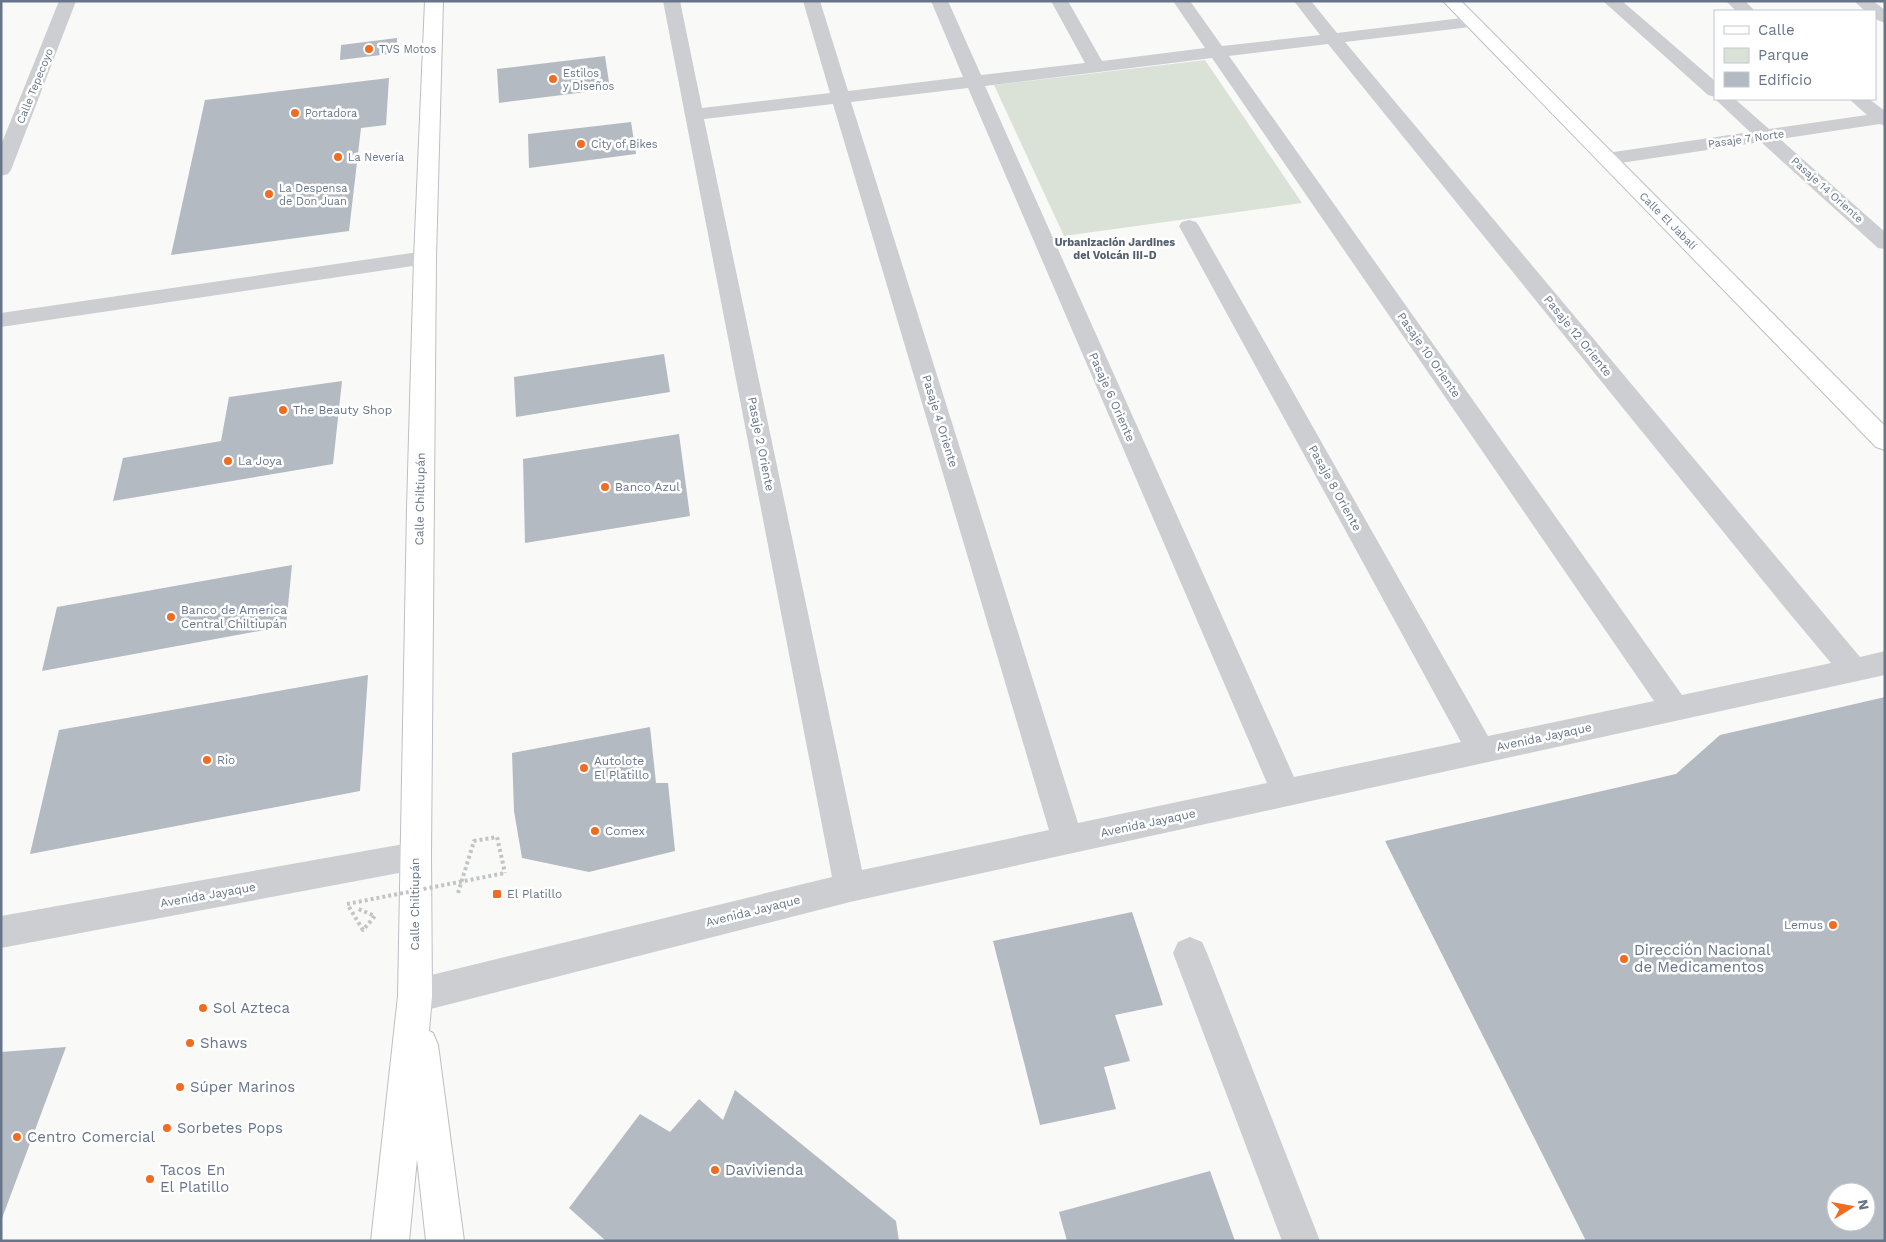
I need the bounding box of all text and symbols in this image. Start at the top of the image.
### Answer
legend [1714,10,1876,100]
text: Calle [1758,21,1795,39]
marker: TVS Motos [363,43,375,55]
place label: TVS Motos [379,43,436,56]
street label: Calle Tepecoyo [14,46,56,126]
text: Parque [1758,46,1809,64]
place label: Estilos y Diseños [563,67,615,93]
text: Edificio [1758,71,1812,89]
marker: Estilos y Diseños [547,73,559,85]
marker: Portadora [289,107,301,119]
place label: Portadora [305,107,357,120]
street label: Pasaje 7 Norte [1707,127,1785,151]
marker: City of Bikes [575,138,587,150]
place label: City of Bikes [591,138,658,151]
marker: La Nevería [332,151,344,163]
place label: La Nevería [348,151,404,164]
street label: Pasaje 14 Oriente [1788,154,1866,226]
place label: La Despensa de Don Juan [279,182,347,208]
marker: La Despensa de Don Juan [263,188,275,200]
street label: Calle El Jabalí [1637,190,1699,252]
district label: Urbanización Jardines del Volcán III-D [1055,236,1175,262]
street label: Pasaje 12 Oriente [1541,293,1615,379]
street label: Pasaje 10 Oriente [1394,310,1464,400]
street label: Pasaje 6 Oriente [1086,350,1138,444]
street label: Pasaje 4 Oriente [919,373,961,469]
street label: Pasaje 2 Oriente [745,396,777,492]
place label: The Beauty Shop [293,403,392,417]
marker: The Beauty Shop [277,404,289,416]
street label: Pasaje 8 Oriente [1306,443,1364,534]
street label: Calle Chiltiupán [412,452,428,546]
place label: La Joya [238,454,282,468]
marker: La Joya [222,455,234,467]
place label: Banco Azul [615,480,680,494]
marker: Banco Azul [599,481,611,493]
place label: Banco de America Central Chiltiupán [181,603,287,631]
marker: Banco de America Central Chiltiupán [165,611,177,623]
street label: Avenida Jayaque [1495,720,1593,754]
place label: Rio [217,753,235,767]
marker: Rio [201,754,213,766]
place label: Autolote El Platillo [594,754,649,782]
marker: Autolote El Platillo [578,762,590,774]
street label: Avenida Jayaque [1099,806,1197,840]
place label: Comex [605,824,645,838]
marker: Comex [589,825,601,837]
street label: Calle Chiltiupán [408,857,422,951]
street label: Avenida Jayaque [159,880,257,910]
place label: El Platillo [507,887,562,901]
marker: El Platillo [491,888,503,900]
street label: Avenida Jayaque [704,892,802,930]
place label: Lemus [1784,918,1823,932]
marker: Lemus [1827,919,1839,931]
place label: Dirección Nacional de Medicamentos [1634,941,1771,976]
marker: Dirección Nacional de Medicamentos [1618,953,1630,965]
place label: Sol Azteca [213,999,290,1017]
marker: Sol Azteca [197,1002,209,1014]
place label: Shaws [200,1034,248,1052]
marker: Shaws [184,1037,196,1049]
place label: Súper Marinos [190,1078,295,1096]
marker: Súper Marinos [174,1081,186,1093]
place label: Sorbetes Pops [177,1119,283,1137]
marker: Sorbetes Pops [161,1122,173,1134]
place label: Centro Comercial [27,1128,155,1146]
marker: Centro Comercial [11,1131,23,1143]
place label: Tacos En El Platillo [160,1161,229,1196]
place label: Davivienda [725,1161,804,1179]
marker: Davivienda [709,1164,721,1176]
marker: Tacos En El Platillo [144,1173,156,1185]
north arrow [1826,1182,1876,1232]
text: N [1855,1198,1873,1211]

